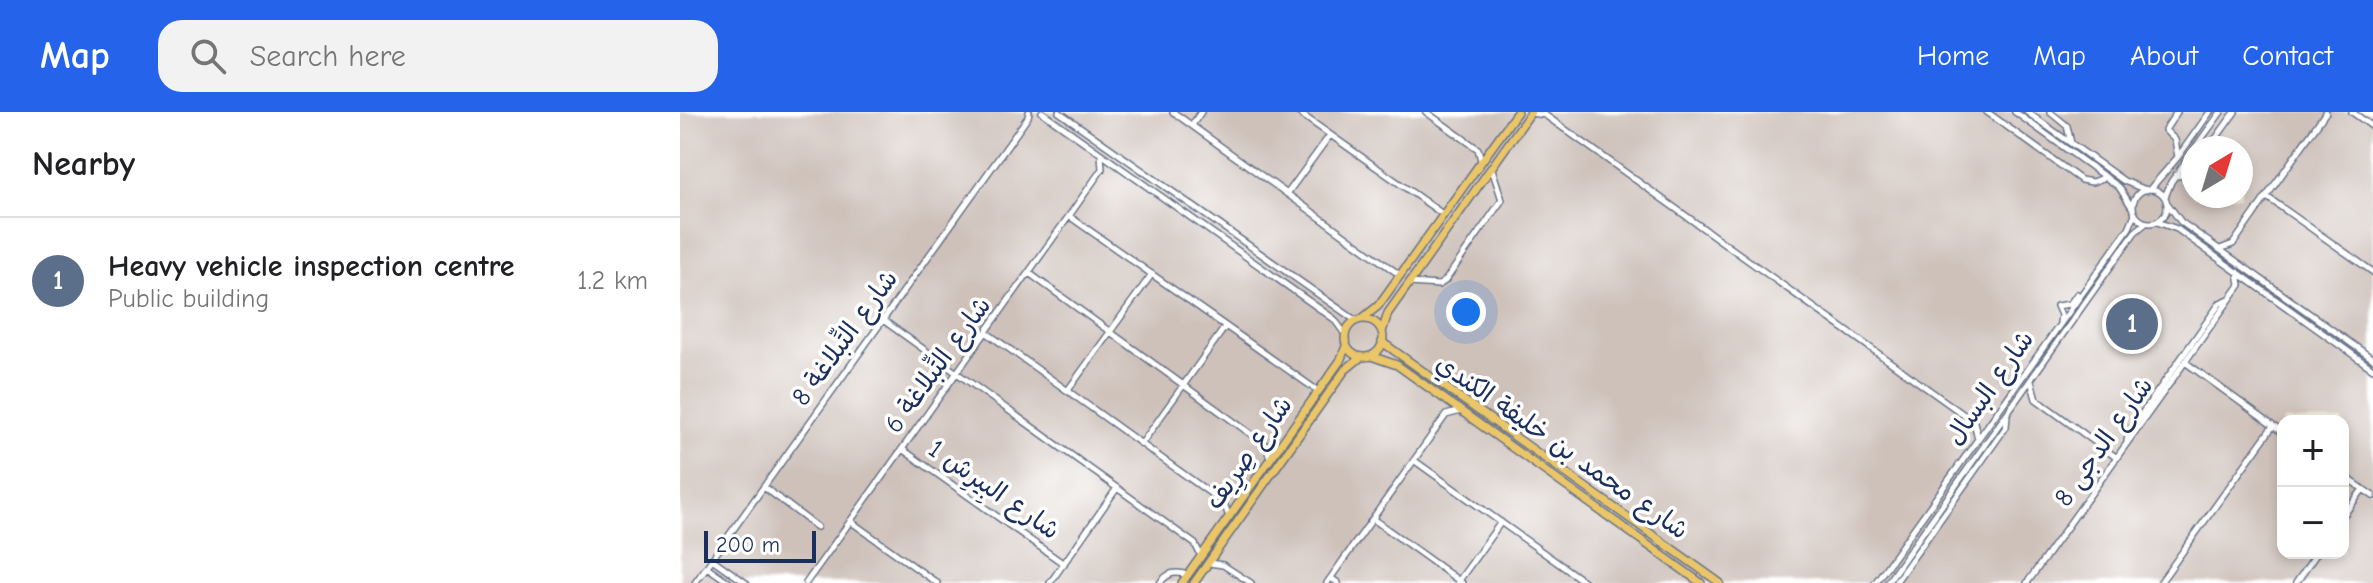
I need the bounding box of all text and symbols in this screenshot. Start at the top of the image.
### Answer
search box [158,20,718,92]
text: Map [40,34,110,78]
icon: search [186,34,230,78]
text: Search here [250,39,406,74]
text: Home [1917,40,1989,72]
text: Map [2033,40,2086,72]
text: About [2130,40,2198,72]
text: Contact [2242,40,2333,72]
north arrow [2181,136,2253,208]
text: Nearby [32,144,135,184]
text: Heavy vehicle inspection centre [108,249,515,284]
street label: شارع التِّبلاغة 8 [784,263,906,413]
text: 1 [53,266,63,296]
text: 1.2 km [577,266,648,296]
text: Public building [108,284,269,314]
street label: شارع التِّبلاغة 6 [877,290,999,440]
your location [1446,292,1486,332]
pin: 1 [2106,294,2158,354]
street label: شارع البسال [1940,325,2042,452]
street label: شارع محمد بن خليفة الكندي [1428,348,1694,548]
street label: شارع الدجى 8 [2049,372,2161,513]
street label: شارع صِرِيف [1199,391,1302,518]
map controls [2277,415,2349,559]
button: + [2277,415,2349,487]
street label: شارع البِيرِش 1 [919,434,1065,551]
button: − [2277,487,2349,559]
scale bar [704,527,816,563]
text: 200 m [716,532,780,558]

